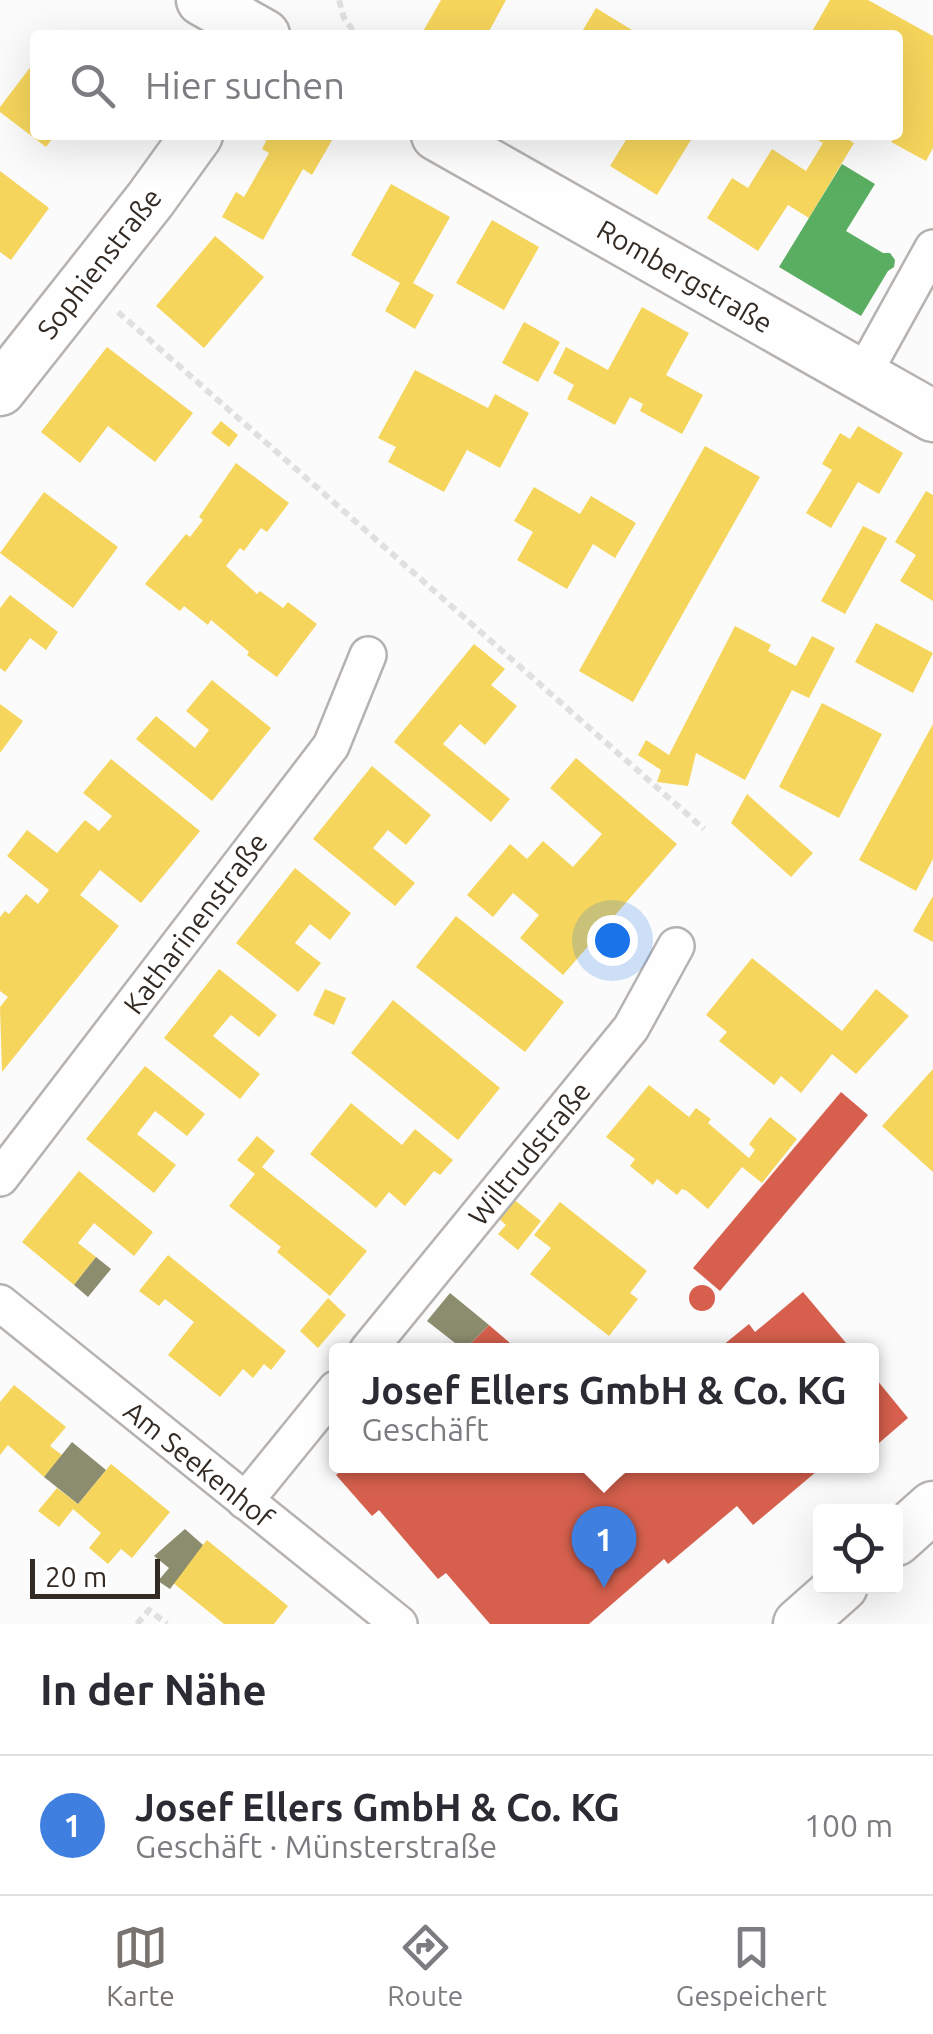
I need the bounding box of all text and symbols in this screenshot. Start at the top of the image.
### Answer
search box [30,30,903,140]
icon: search [65,58,120,113]
text: Hier suchen [145,64,345,106]
street label: Sophienstraße [31,182,167,344]
street label: Rombergstraße [592,213,778,339]
street label: Katharinenstraße [117,827,273,1019]
your location [587,915,638,966]
street label: Wiltrudstraße [462,1075,596,1231]
popup [329,1343,879,1473]
text: Josef Ellers GmbH & Co. KG [362,1369,846,1411]
street label: Am Seekenhof [118,1395,280,1534]
text: Geschäft [362,1411,489,1447]
map controls [813,1504,903,1594]
button: locate [813,1504,903,1594]
pin: 1 [572,1506,636,1588]
scale bar [30,1554,160,1598]
text: 20 m [45,1561,107,1592]
text: In der Nähe [40,1666,267,1713]
text: Josef Ellers GmbH & Co. KG [135,1786,620,1828]
text: 1 [63,1807,82,1843]
text: 100 m [804,1807,893,1843]
text: Geschäft · Münsterstraße [135,1828,497,1864]
tab: Karte [106,1920,175,2011]
tab: Route [387,1920,463,2011]
tab: Gespeichert [676,1920,827,2011]

